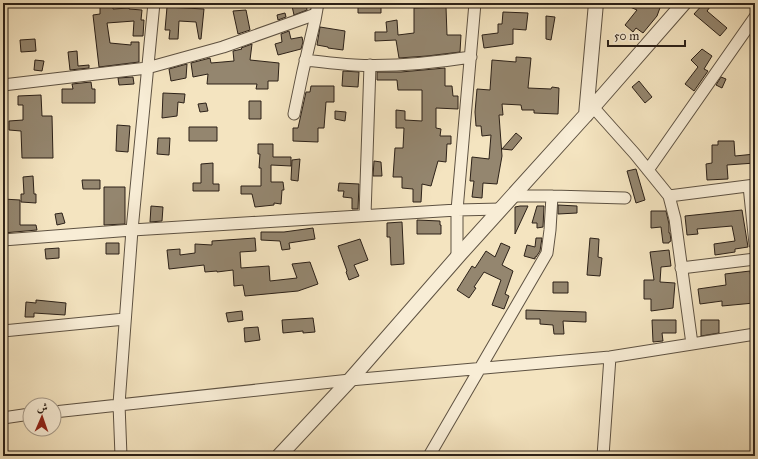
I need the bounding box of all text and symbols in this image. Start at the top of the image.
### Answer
scale bar [608,22,685,48]
text: 50 m [614,29,639,43]
north arrow [22,397,62,437]
text: ش [37,401,48,414]

